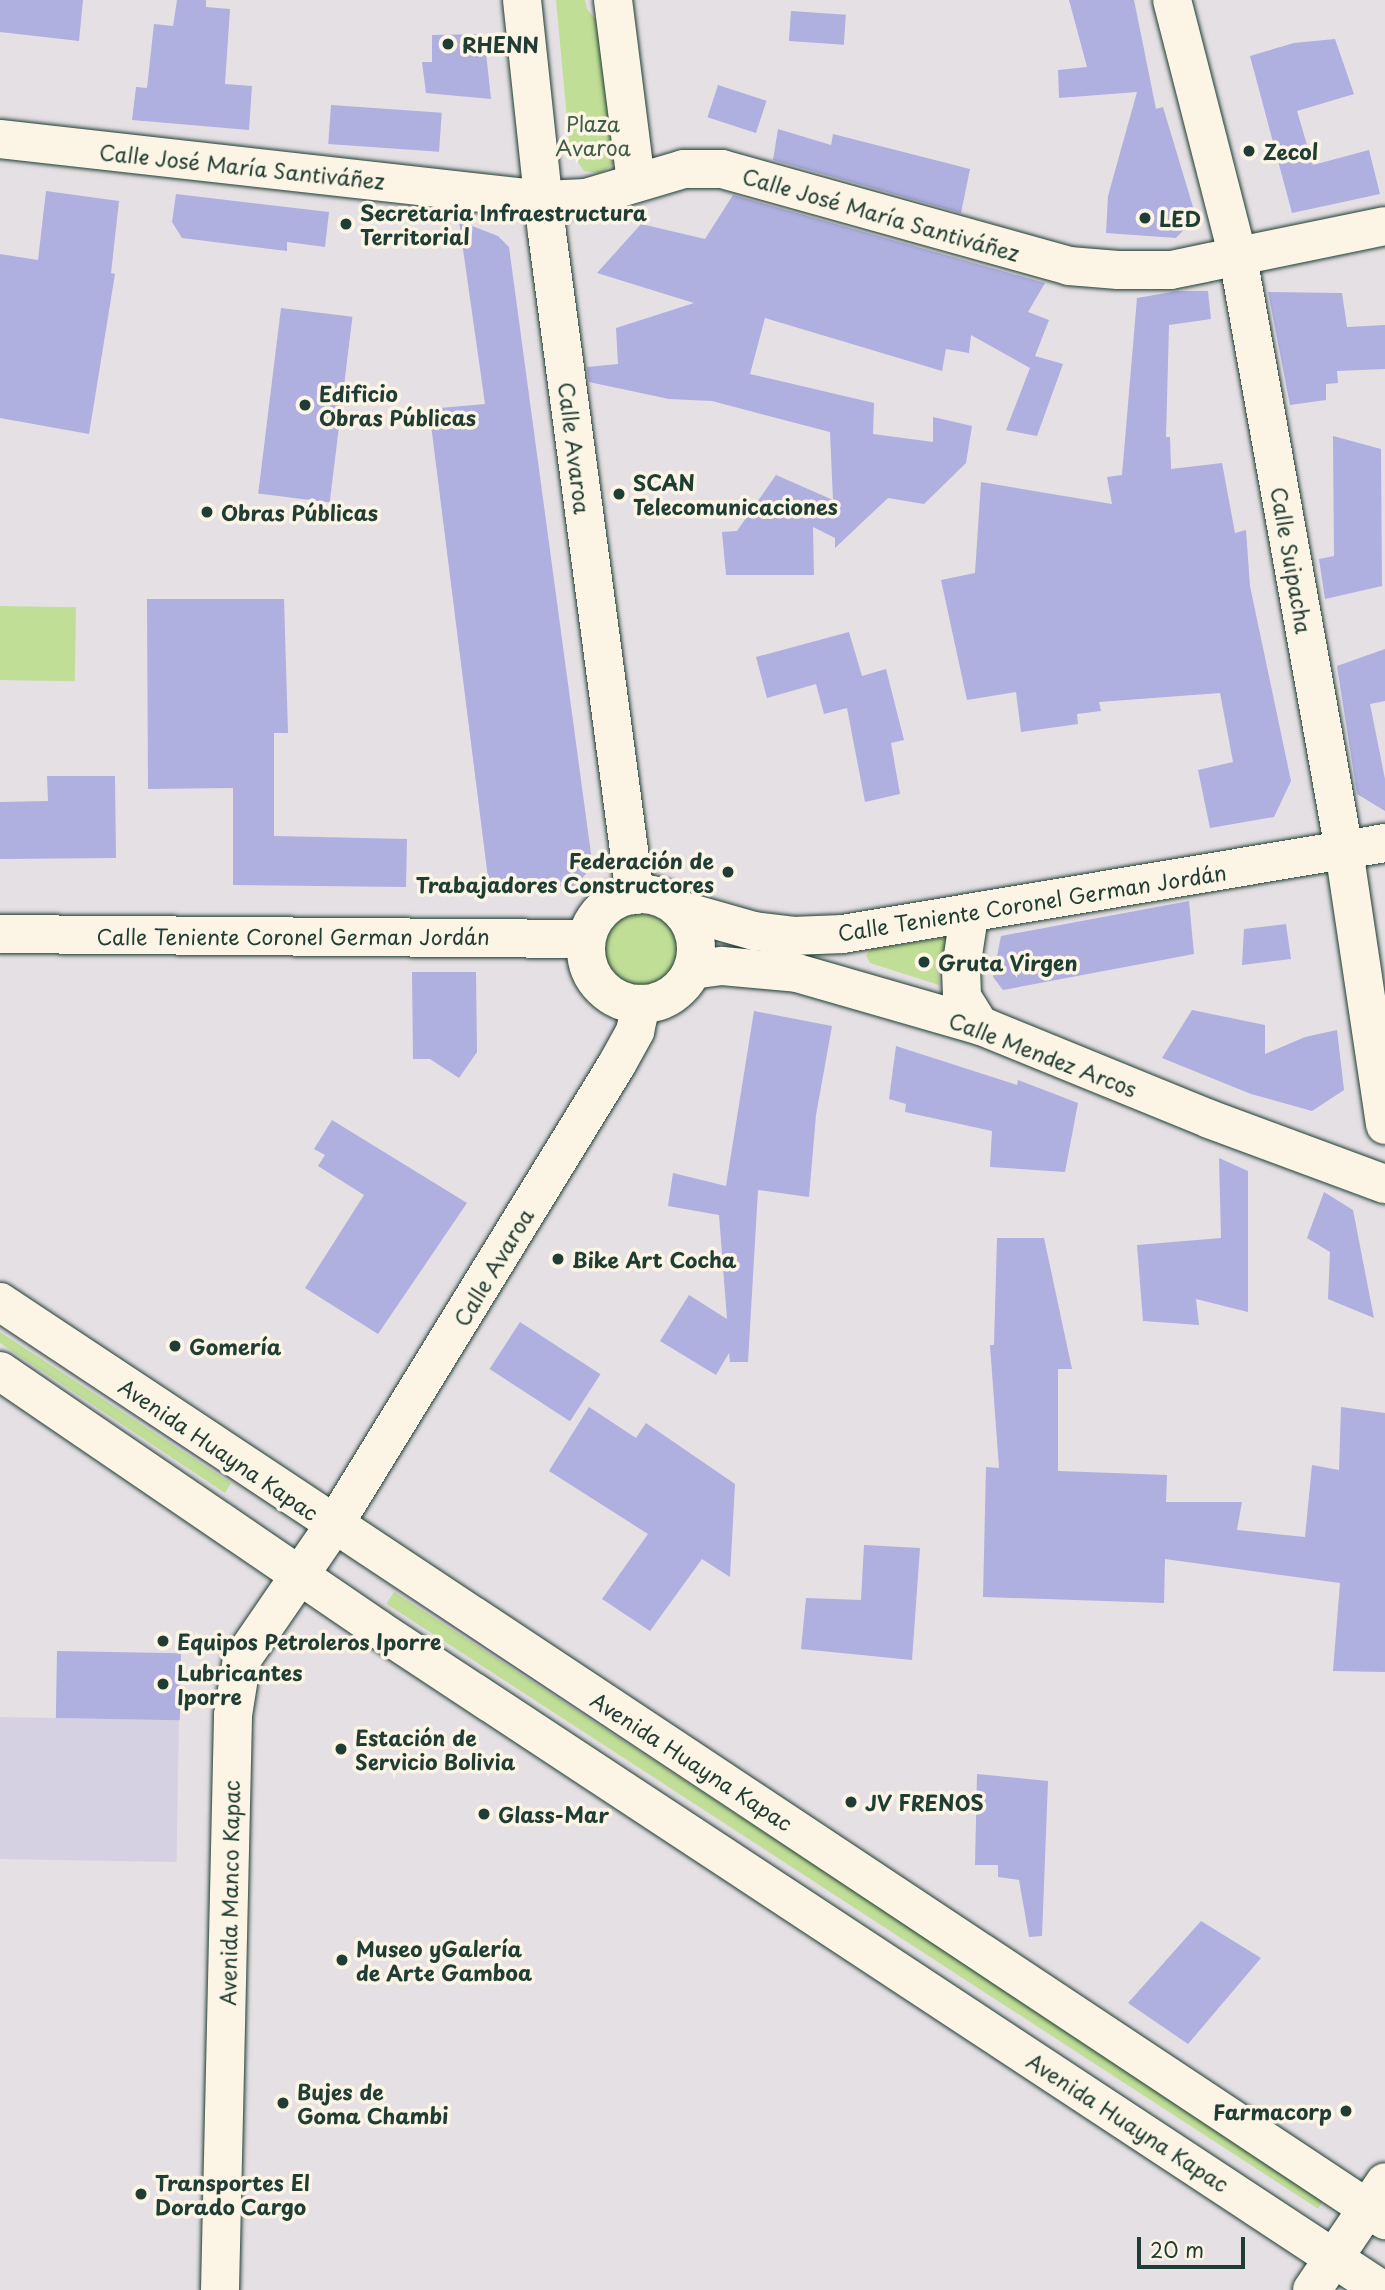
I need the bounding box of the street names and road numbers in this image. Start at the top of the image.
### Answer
street label: Calle José María Santiváñez [97,138,387,194]
street label: Calle José María Santiváñez [738,162,1024,266]
street label: Calle Avaroa [554,380,596,516]
street label: Calle Suipacha [1267,484,1317,636]
street label: Calle Teniente Coronel German Jordán [836,859,1228,945]
street label: Calle Teniente Coronel German Jordán [96,923,490,949]
street label: Calle Mendez Arcos [945,1006,1141,1102]
street label: Calle Avaroa [448,1203,538,1331]
street label: Avenida Huayna Kapac [114,1373,324,1525]
street label: Avenida Huayna Kapac [586,1686,798,1836]
street label: Avenida Manco Kapac [214,1781,244,2005]
street label: Avenida Huayna Kapac [1022,2047,1234,2197]

